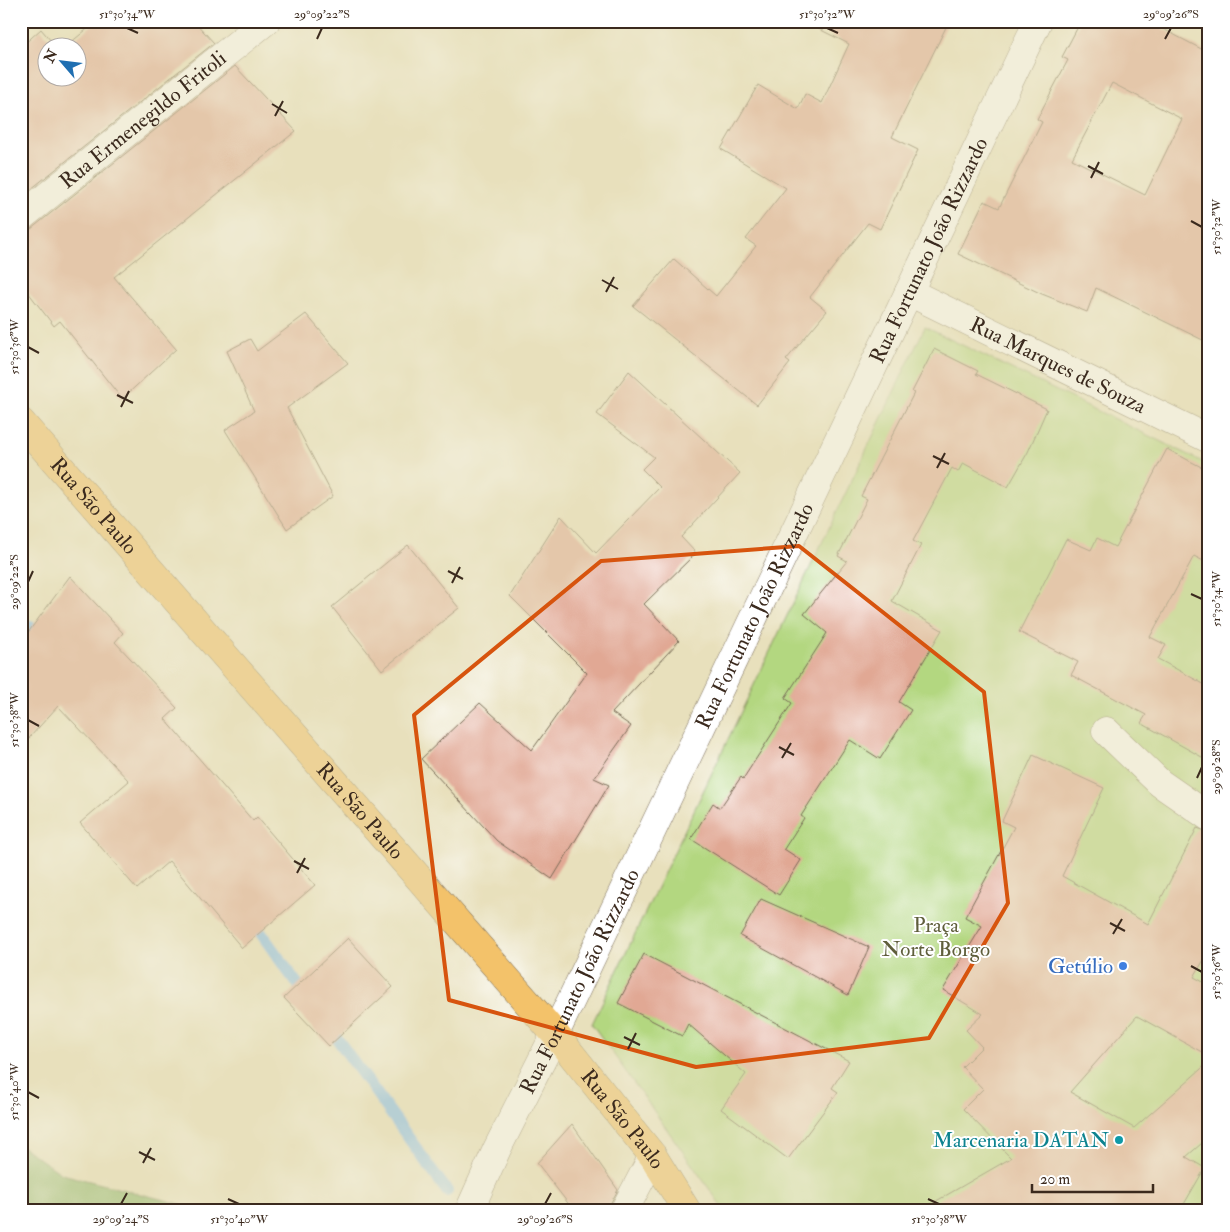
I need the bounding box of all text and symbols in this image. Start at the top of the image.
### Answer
text: 51°30'34"W [99,7,156,22]
text: 29°09'22"S [294,7,350,22]
text: 51°30'32"W [799,7,856,22]
text: 29°09'26"S [1143,7,1199,22]
north arrow [38,38,88,88]
street label: Rua Ermenegildo Fritoli [54,45,232,195]
text: N [40,46,62,67]
street label: Rua Fortunato João Rizzardo [864,133,994,368]
text: 51°30'32"W [1209,198,1224,255]
street label: Rua Marques de Souza [965,311,1151,420]
text: 51°30'36"W [7,318,22,375]
street label: Rua São Paulo [44,452,143,560]
street label: Rua Fortunato João Rizzardo [689,499,820,733]
text: 29°09'22"S [7,554,22,610]
text: 51°30'34"W [1209,570,1224,627]
text: 51°30'38"W [7,692,22,748]
text: 29°09'28"S [1209,739,1224,795]
street label: Rua São Paulo [310,757,410,865]
street label: Rua Fortunato João Rizzardo [514,864,646,1099]
park label: Praça Norte Borgo [882,912,990,963]
text: 51°30'36"W [1209,943,1224,1000]
place label: Getúlio [1048,953,1113,980]
marker: Getúlio [1117,960,1129,972]
text: 51°30'40"W [7,1062,22,1121]
street label: Rua São Paulo [575,1064,671,1174]
place label: Marcenaria DATAN [933,1127,1109,1154]
marker: Marcenaria DATAN [1113,1134,1125,1146]
scale bar [1032,1162,1154,1194]
text: 20 m [1040,1170,1070,1189]
text: 29°09'24"S [93,1212,149,1227]
text: 51°30'40"W [210,1212,269,1227]
text: 29°09'26"S [517,1212,573,1227]
text: 51°30'38"W [911,1212,967,1227]

